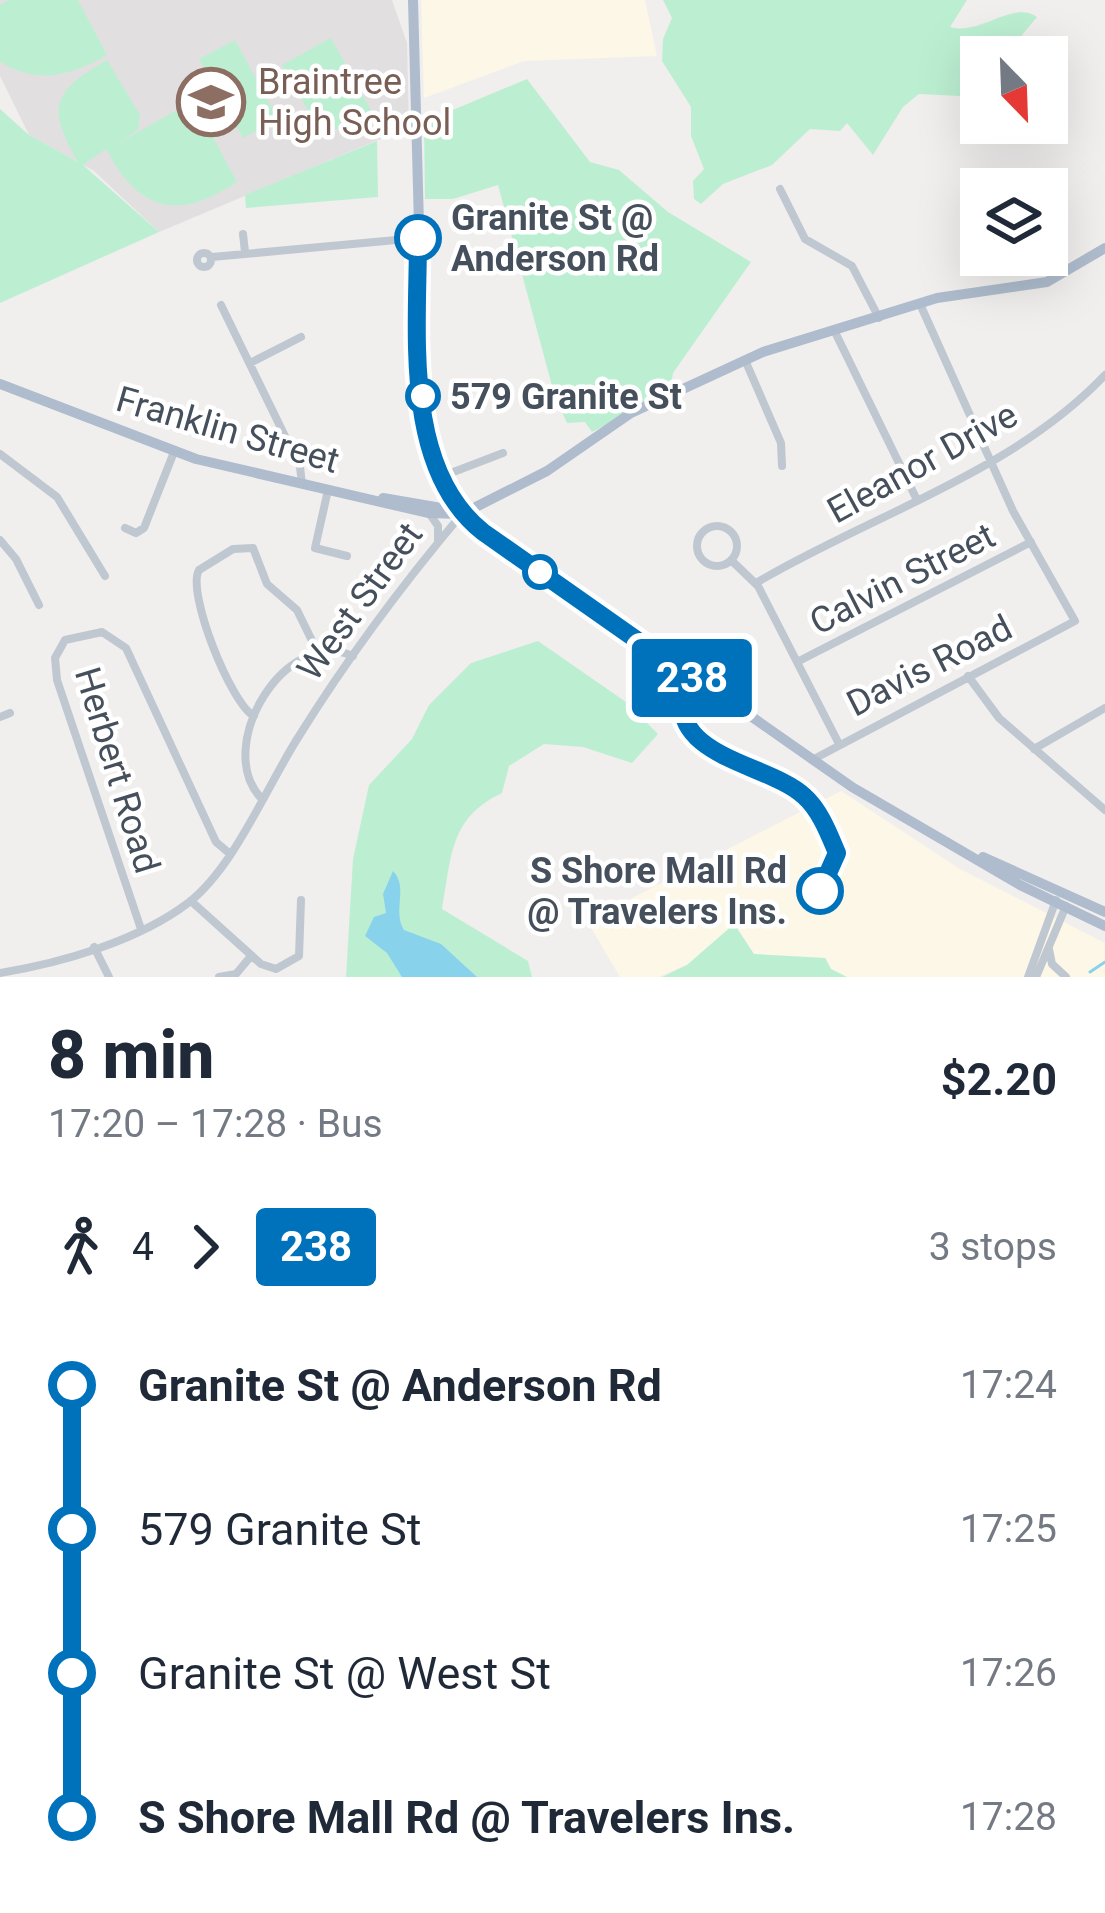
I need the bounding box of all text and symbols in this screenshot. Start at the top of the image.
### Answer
north arrow [960,36,1068,144]
map controls [960,36,1068,276]
place label: Braintree High School [258,61,451,144]
school or university icon: Braintree High School [176,67,246,137]
button: layers [960,168,1068,276]
place label: Granite St @ Anderson Rd [451,197,659,280]
marker: Granite St @ Anderson Rd [396,216,440,260]
place label: 579 Granite St [450,376,682,418]
street label: Franklin Street [111,378,344,482]
marker: 579 Granite St [407,380,439,412]
street label: Eleanor Drive [820,394,1025,532]
street label: Calvin Street [803,514,1002,643]
street label: West Street [289,515,431,689]
unlabelled marker [524,556,556,588]
street label: Davis Road [840,606,1019,725]
line badge: 238 [623,639,761,717]
text: 238 [656,653,728,702]
street label: Herbert Road [66,662,168,878]
place label: S Shore Mall Rd @ Travelers Ins. [527,850,787,933]
marker: S Shore Mall Rd @ Travelers Ins. [798,869,842,913]
text: 8 min [48,1017,214,1094]
text: $2.20 [941,1053,1057,1106]
text: 17:20 – 17:28 · Bus [48,1101,383,1147]
icon: walk [48,1214,114,1280]
icon: forward [172,1214,238,1280]
text: 238 [280,1222,352,1271]
text: 4 [132,1224,154,1270]
text: 3 stops [929,1224,1057,1270]
text: Granite St @ Anderson Rd [138,1359,662,1412]
text: 17:24 [960,1362,1057,1408]
text: 579 Granite St [138,1503,422,1556]
text: 17:25 [960,1506,1057,1552]
text: Granite St @ West St [138,1647,551,1700]
text: 17:26 [960,1650,1057,1696]
text: S Shore Mall Rd @ Travelers Ins. [138,1791,795,1844]
text: 17:28 [960,1794,1057,1840]

